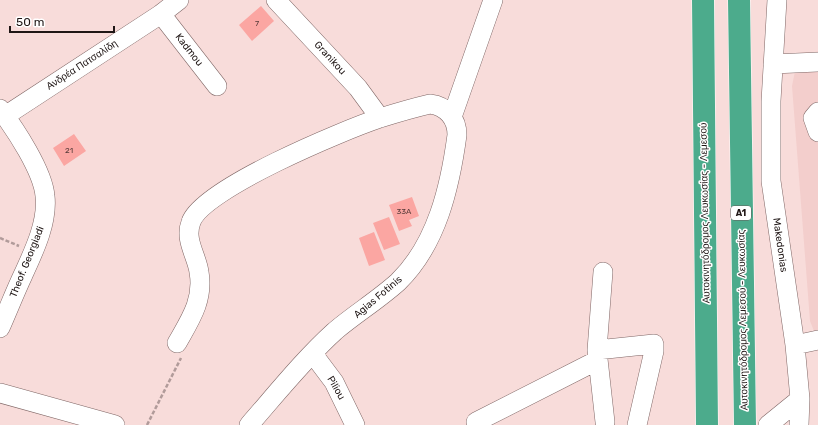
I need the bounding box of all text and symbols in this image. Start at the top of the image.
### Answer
scale bar [10,8,114,34]
text: 50 m [16,15,44,29]
house number: 7 [255,19,259,28]
street label: Kadmou [173,31,205,69]
street label: Ανδρέα Πατσαλίδη [44,37,120,93]
street label: Granikou [312,39,348,77]
street label: Αυτοκινητόδρομος Λευκωσίας - Λεμεσού [697,123,713,303]
house number: 21 [65,146,73,155]
road number: A1 [731,206,751,220]
house number: 33A [397,207,412,216]
street label: Makedonias [770,217,790,273]
street label: Theof. Georgiadi [7,225,47,299]
street label: Αυτοκινητόδρομος Λεμεσού - Λευκωσίας [735,229,751,410]
street label: Agias Fotinis [351,273,405,321]
street label: Piliou [324,374,348,402]

